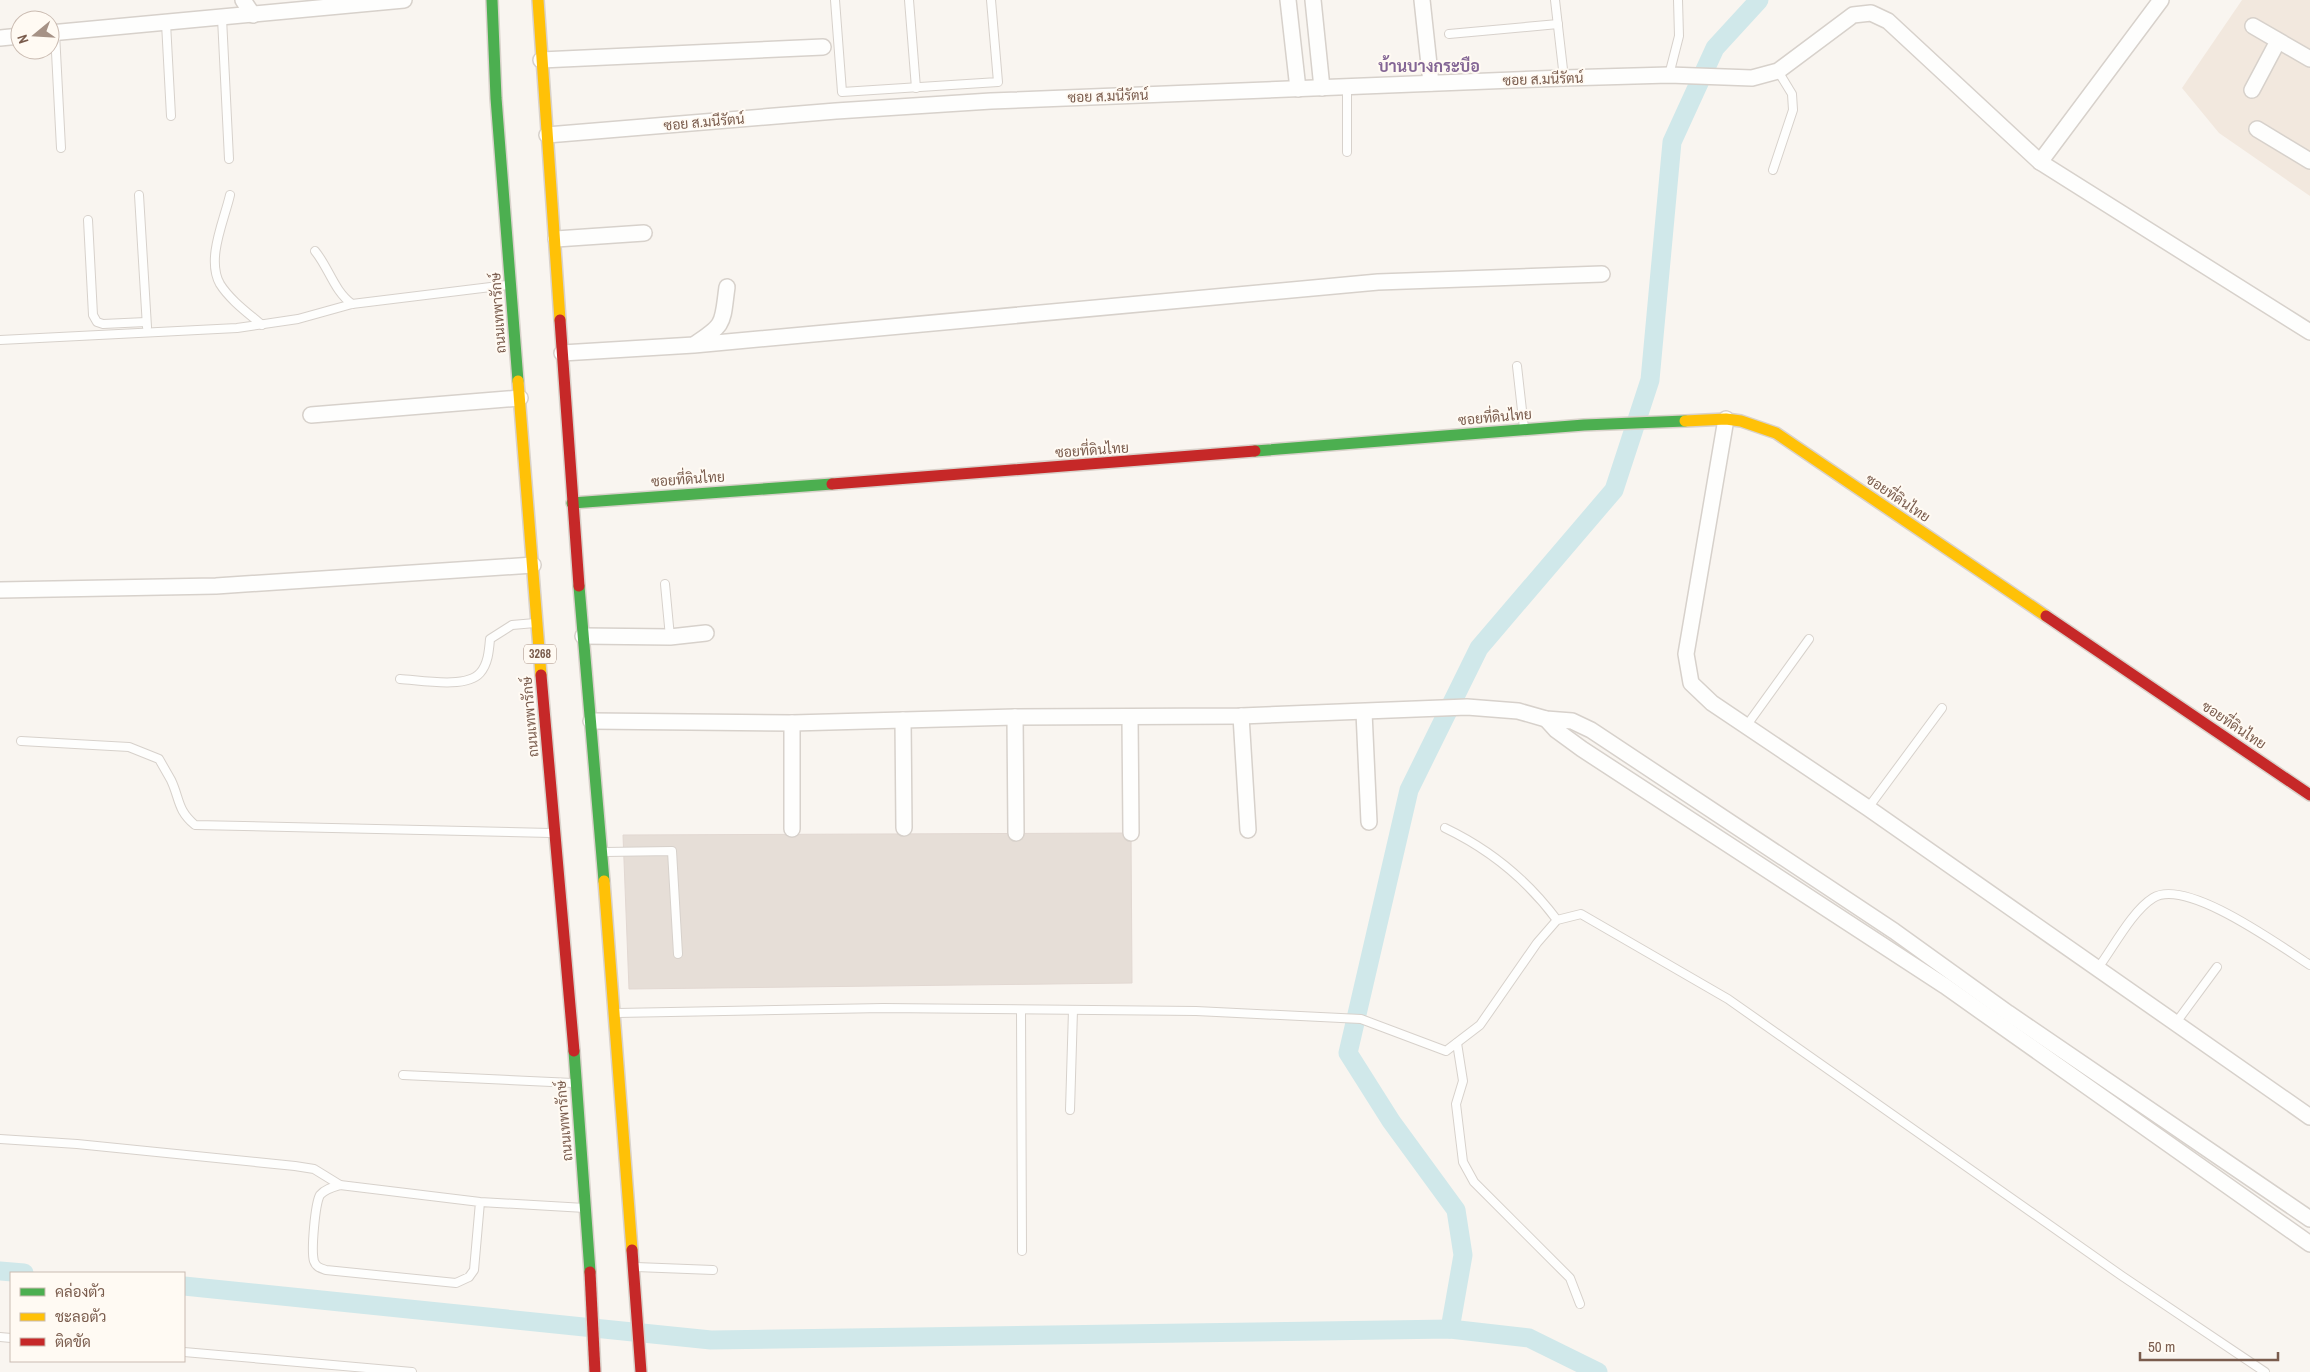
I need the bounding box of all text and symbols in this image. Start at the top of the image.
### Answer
north arrow [10,10,60,60]
text: N [13,32,32,46]
district label: บ้านบางกระบือ [1378,55,1480,77]
street label: ซอย ส.มนีรัตน์ [1502,69,1584,89]
street label: ซอย ส.มนีรัตน์ [1067,86,1149,106]
street label: ซอย ส.มนีรัตน์ [663,109,745,134]
street label: ถนนเทพารักษ์ [486,272,510,354]
street label: ซอยที่ดินไทย [1457,402,1533,429]
street label: ซอยที่ดินไทย [1054,435,1129,462]
street label: ซอยที่ดินไทย [650,464,725,491]
street label: ซอยที่ดินไทย [1862,467,1935,526]
road number: 3268 [524,644,556,664]
street label: ถนนเทพารักษ์ [517,676,542,758]
street label: ซอยที่ดินไทย [2198,694,2271,753]
street label: ถนนเทพารักษ์ [551,1080,576,1162]
legend [10,1272,185,1362]
text: คล่องตัว [55,1281,105,1302]
text: ชะลอตัว [55,1306,106,1327]
scale bar [2140,1330,2278,1362]
text: ติดขัด [55,1331,91,1352]
text: 50 m [2148,1336,2175,1357]

